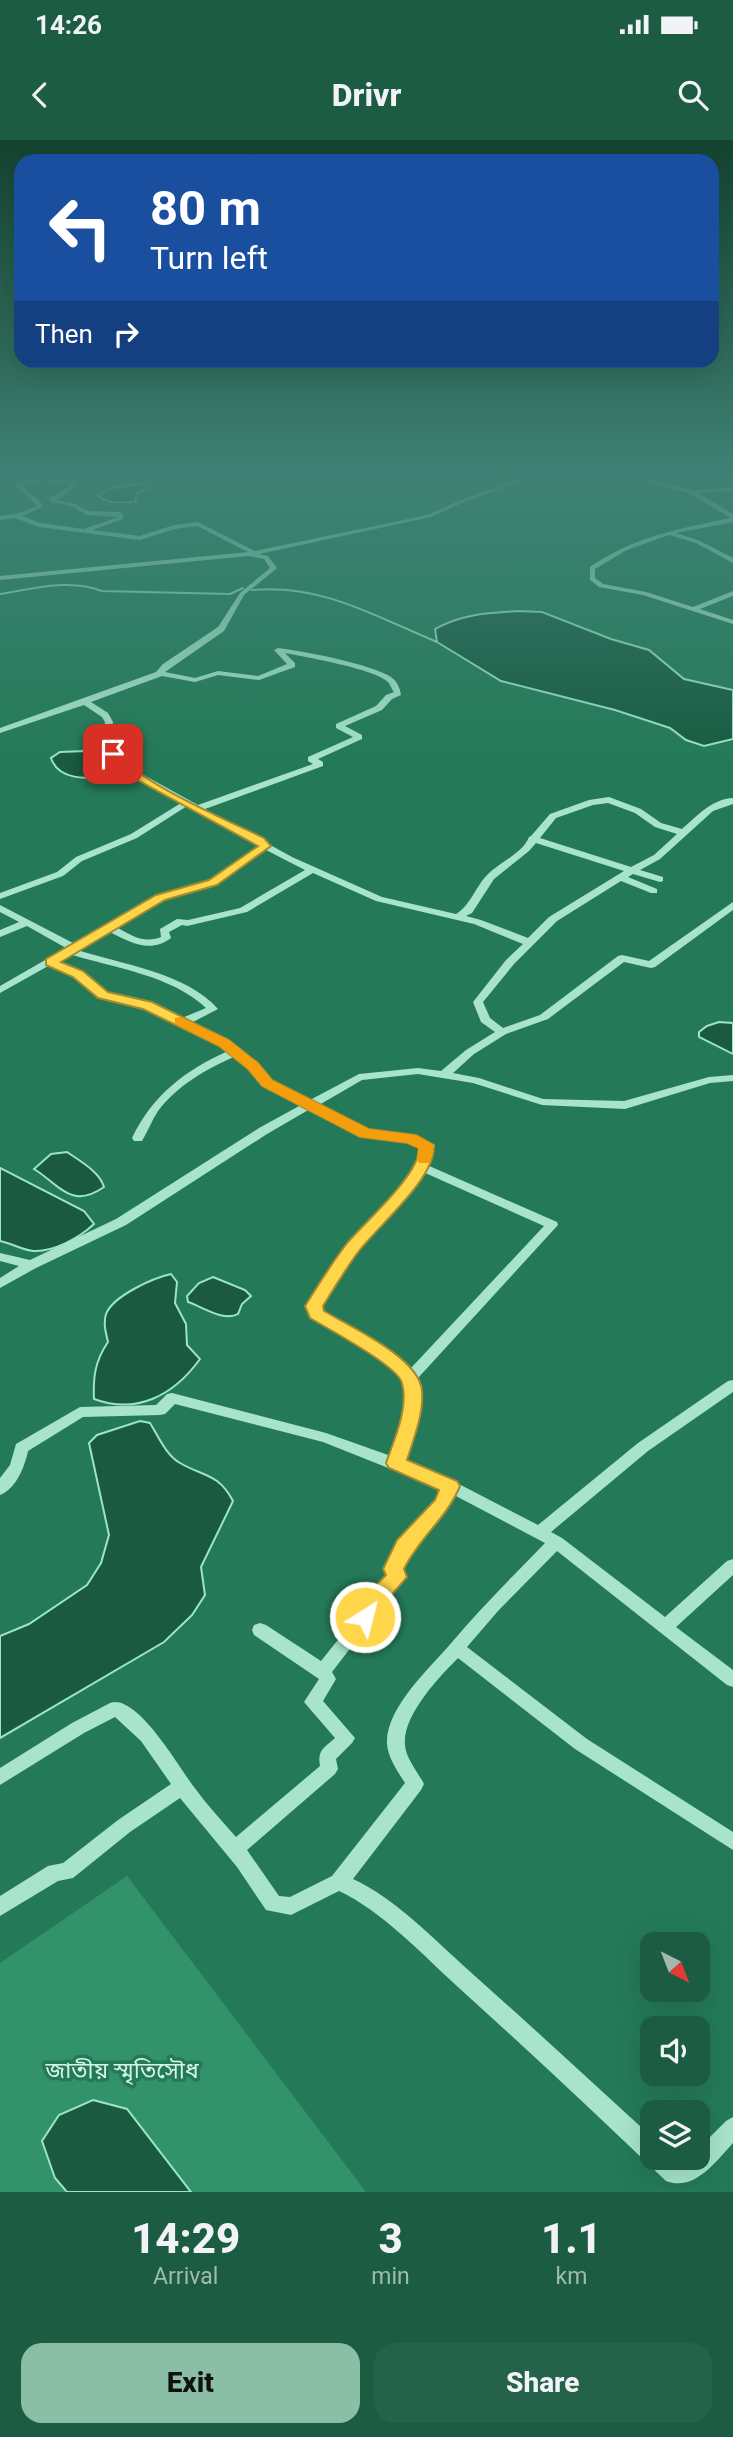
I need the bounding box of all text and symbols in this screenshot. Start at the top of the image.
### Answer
text: 14:26 [35,10,102,40]
icon: back [21,76,59,114]
text: Drivr [332,76,401,114]
icon: search [674,76,712,114]
text: 80 m [150,180,261,237]
icon: left [35,182,126,273]
text: Turn left [150,239,268,277]
icon: right [107,315,145,353]
text: Then [35,319,93,349]
pin [83,724,143,784]
icon: arrive [94,735,132,773]
position arrow [328,1580,402,1654]
north arrow [640,1932,710,2002]
map controls [640,1932,710,2170]
button: sound [640,2016,710,2086]
park label: জাতীয় স্মৃতিসৌধ [44,2057,199,2086]
button: layers [640,2100,710,2170]
text: 14:29 [131,2214,240,2263]
text: 3 [378,2214,403,2263]
text: 1.1 [541,2214,602,2263]
text: Arrival [153,2263,218,2290]
text: min [371,2263,410,2290]
text: km [555,2263,587,2290]
button: Exit [21,2343,360,2423]
button: Share [374,2343,712,2423]

